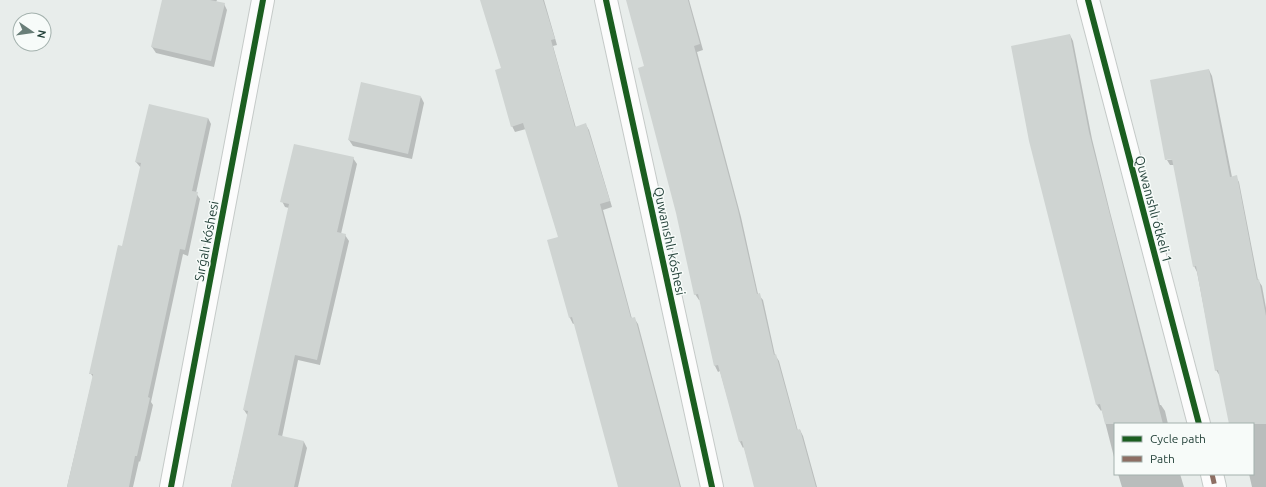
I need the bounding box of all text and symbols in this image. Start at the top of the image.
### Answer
north arrow [12,12,52,52]
text: N [35,29,49,40]
street label: Quwanıshlı ótkeli 1 [1132,154,1175,264]
street label: Quwanıshlı kóshesi [651,186,688,297]
street label: Sırǵalı kóshesi [191,200,221,282]
legend [1114,423,1254,475]
text: Cycle path [1150,432,1206,445]
text: Path [1150,452,1175,465]

